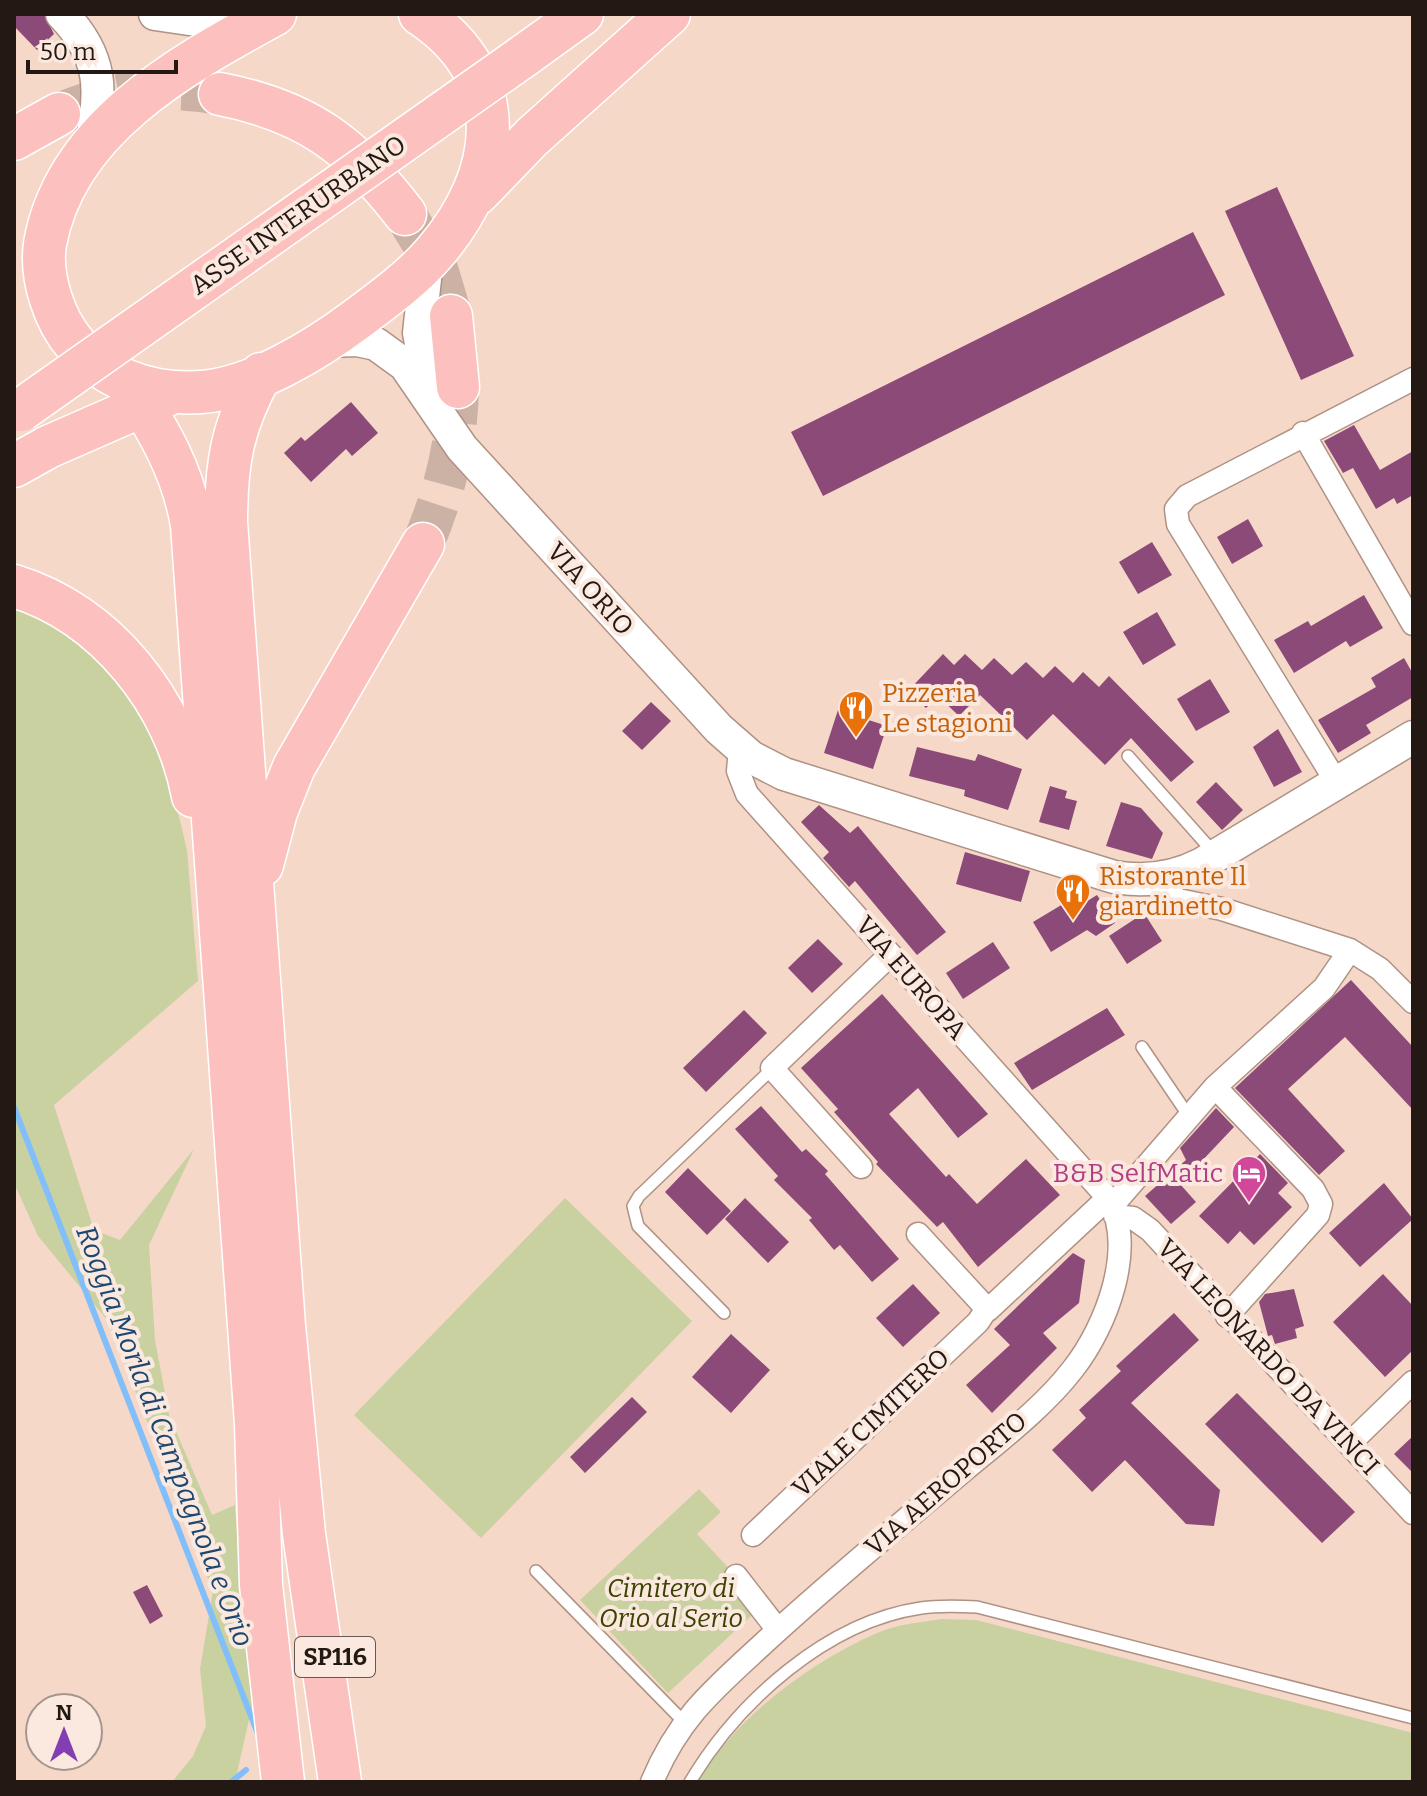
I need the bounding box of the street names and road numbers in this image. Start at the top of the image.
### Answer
street label: ASSE INTERURBANO [184,129,412,301]
street label: VIA ORIO [540,536,640,642]
street label: VIA EUROPA [849,910,973,1046]
street label: VIA LEONARDO DA VINCI [1151,1233,1385,1481]
street label: VIALE CIMITERO [786,1342,956,1504]
street label: VIA AEROPORTO [859,1405,1033,1563]
road number: SP116 [295,1637,375,1677]

